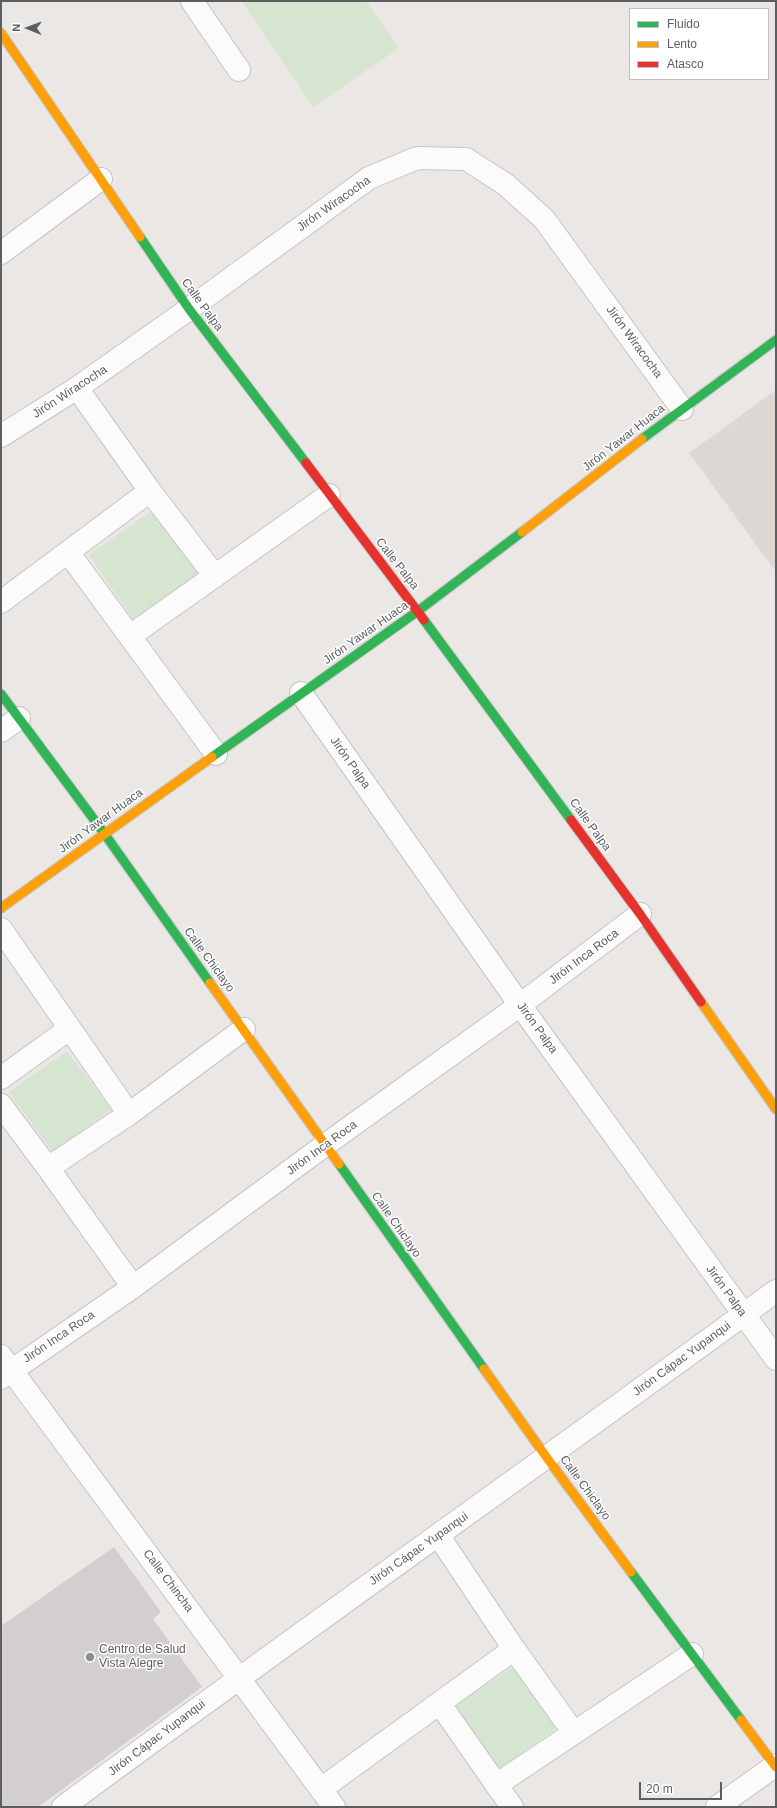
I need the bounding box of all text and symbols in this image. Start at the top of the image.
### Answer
north arrow [8,8,48,48]
legend [629,8,769,80]
text: Fluido [667,17,700,31]
text: N [10,24,22,32]
text: Lento [667,37,697,51]
text: Atasco [667,57,704,71]
street label: Jirón Wiracocha [295,173,373,235]
street label: Calle Palpa [178,276,226,334]
street label: Jirón Wiracocha [603,303,665,381]
street label: Jirón Wiracocha [30,363,110,421]
street label: Jirón Yawar Huaca [580,401,668,475]
street label: Calle Palpa [372,535,422,593]
street label: Jirón Yawar Huaca [321,598,411,668]
street label: Jirón Palpa [327,734,373,792]
street label: Jirón Yawar Huaca [56,786,146,856]
street label: Calle Palpa [566,796,614,854]
street label: Calle Chiclayo [181,925,237,995]
street label: Jirón Inca Roca [546,926,622,988]
street label: Jirón Palpa [514,999,560,1057]
street label: Jirón Inca Roca [284,1118,360,1178]
street label: Calle Chiclayo [368,1189,424,1261]
street label: Jirón Palpa [703,1262,749,1320]
street label: Jirón Inca Roca [20,1308,98,1366]
street label: Jirón Cápac Yupanqui [630,1319,734,1399]
street label: Calle Chiclayo [557,1453,613,1523]
street label: Jirón Cápac Yupanqui [367,1509,471,1589]
street label: Calle Chincha [140,1547,196,1615]
place label: Centro de Salud Vista Alegre [99,1643,186,1671]
marker: Centro de Salud Vista Alegre [84,1651,96,1663]
street label: Jirón Cápac Yupanqui [106,1697,208,1779]
scale bar [641,1774,724,1800]
text: 20 m [646,1782,673,1796]

